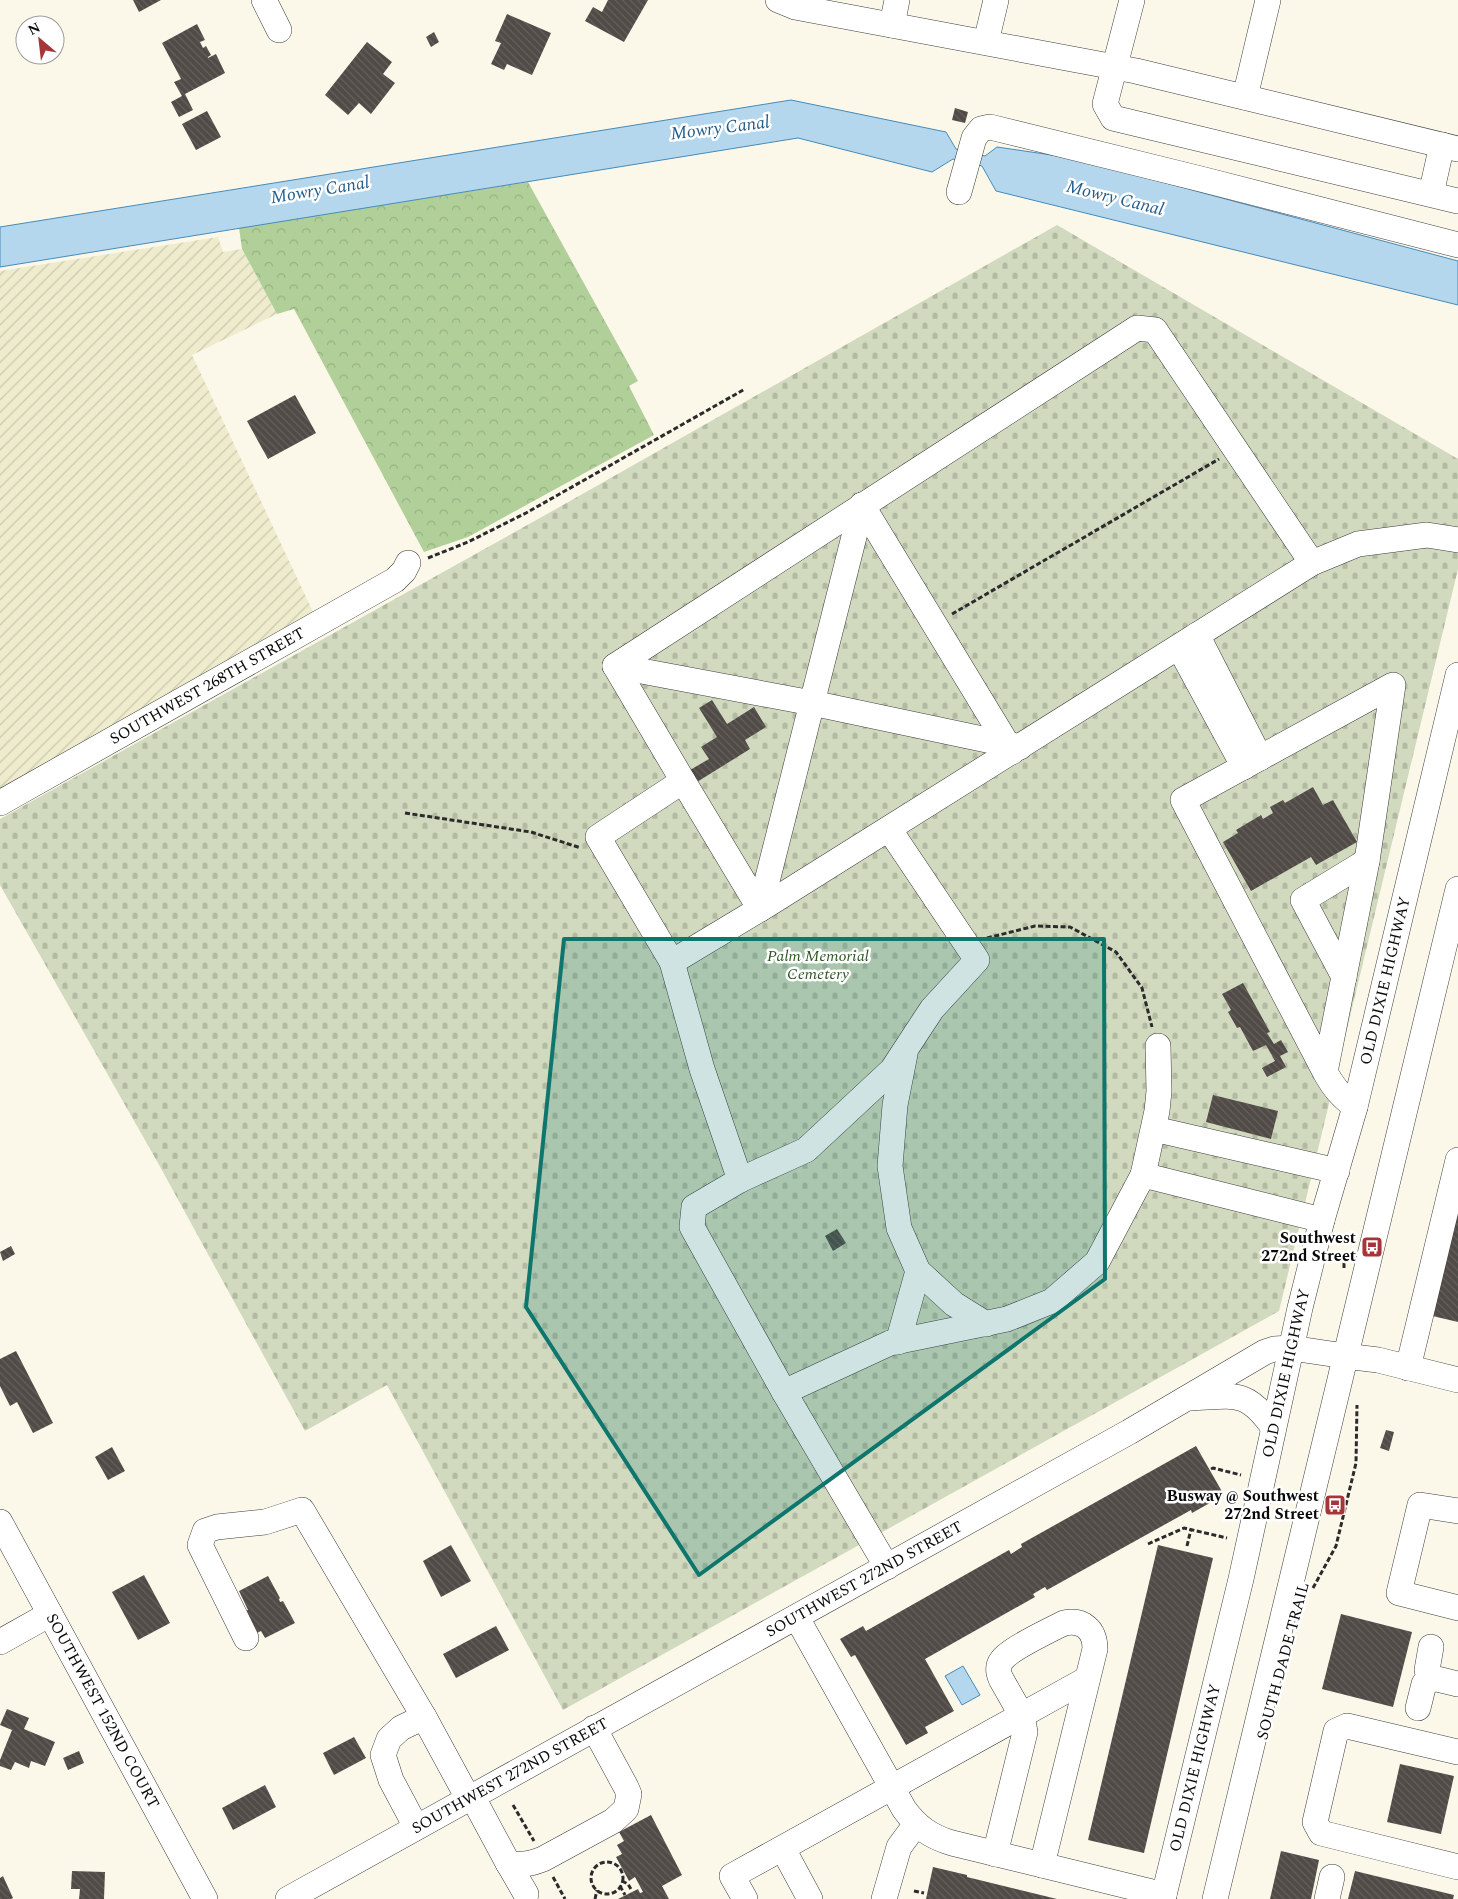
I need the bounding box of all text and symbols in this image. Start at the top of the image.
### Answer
north arrow [15,15,65,65]
text: N [24,17,44,41]
water label: Mowry Canal [669,108,772,147]
water label: Mowry Canal [269,169,372,211]
water label: Mowry Canal [1063,173,1167,223]
street label: SOUTHWEST 268TH STREET [105,621,309,751]
street label: OLD DIXIE HIGHWAY [1353,894,1417,1067]
park label: Palm Memorial Cemetery [767,944,869,986]
place label: Southwest 272nd Street [1261,1226,1356,1268]
bus stop icon: Southwest 272nd Street [1360,1235,1384,1259]
street label: OLD DIXIE HIGHWAY [1256,1286,1316,1460]
place label: Busway @ Southwest 272nd Street [1167,1484,1319,1526]
bus stop icon: Busway @ Southwest 272nd Street [1323,1493,1347,1517]
street label: SOUTHWEST 272ND STREET [761,1515,967,1643]
street label: SOUTH DADE TRAIL [1250,1579,1316,1743]
street label: SOUTHWEST 152ND COURT [40,1609,166,1813]
street label: OLD DIXIE HIGHWAY [1163,1681,1227,1854]
street label: SOUTHWEST 272ND STREET [407,1711,613,1840]

